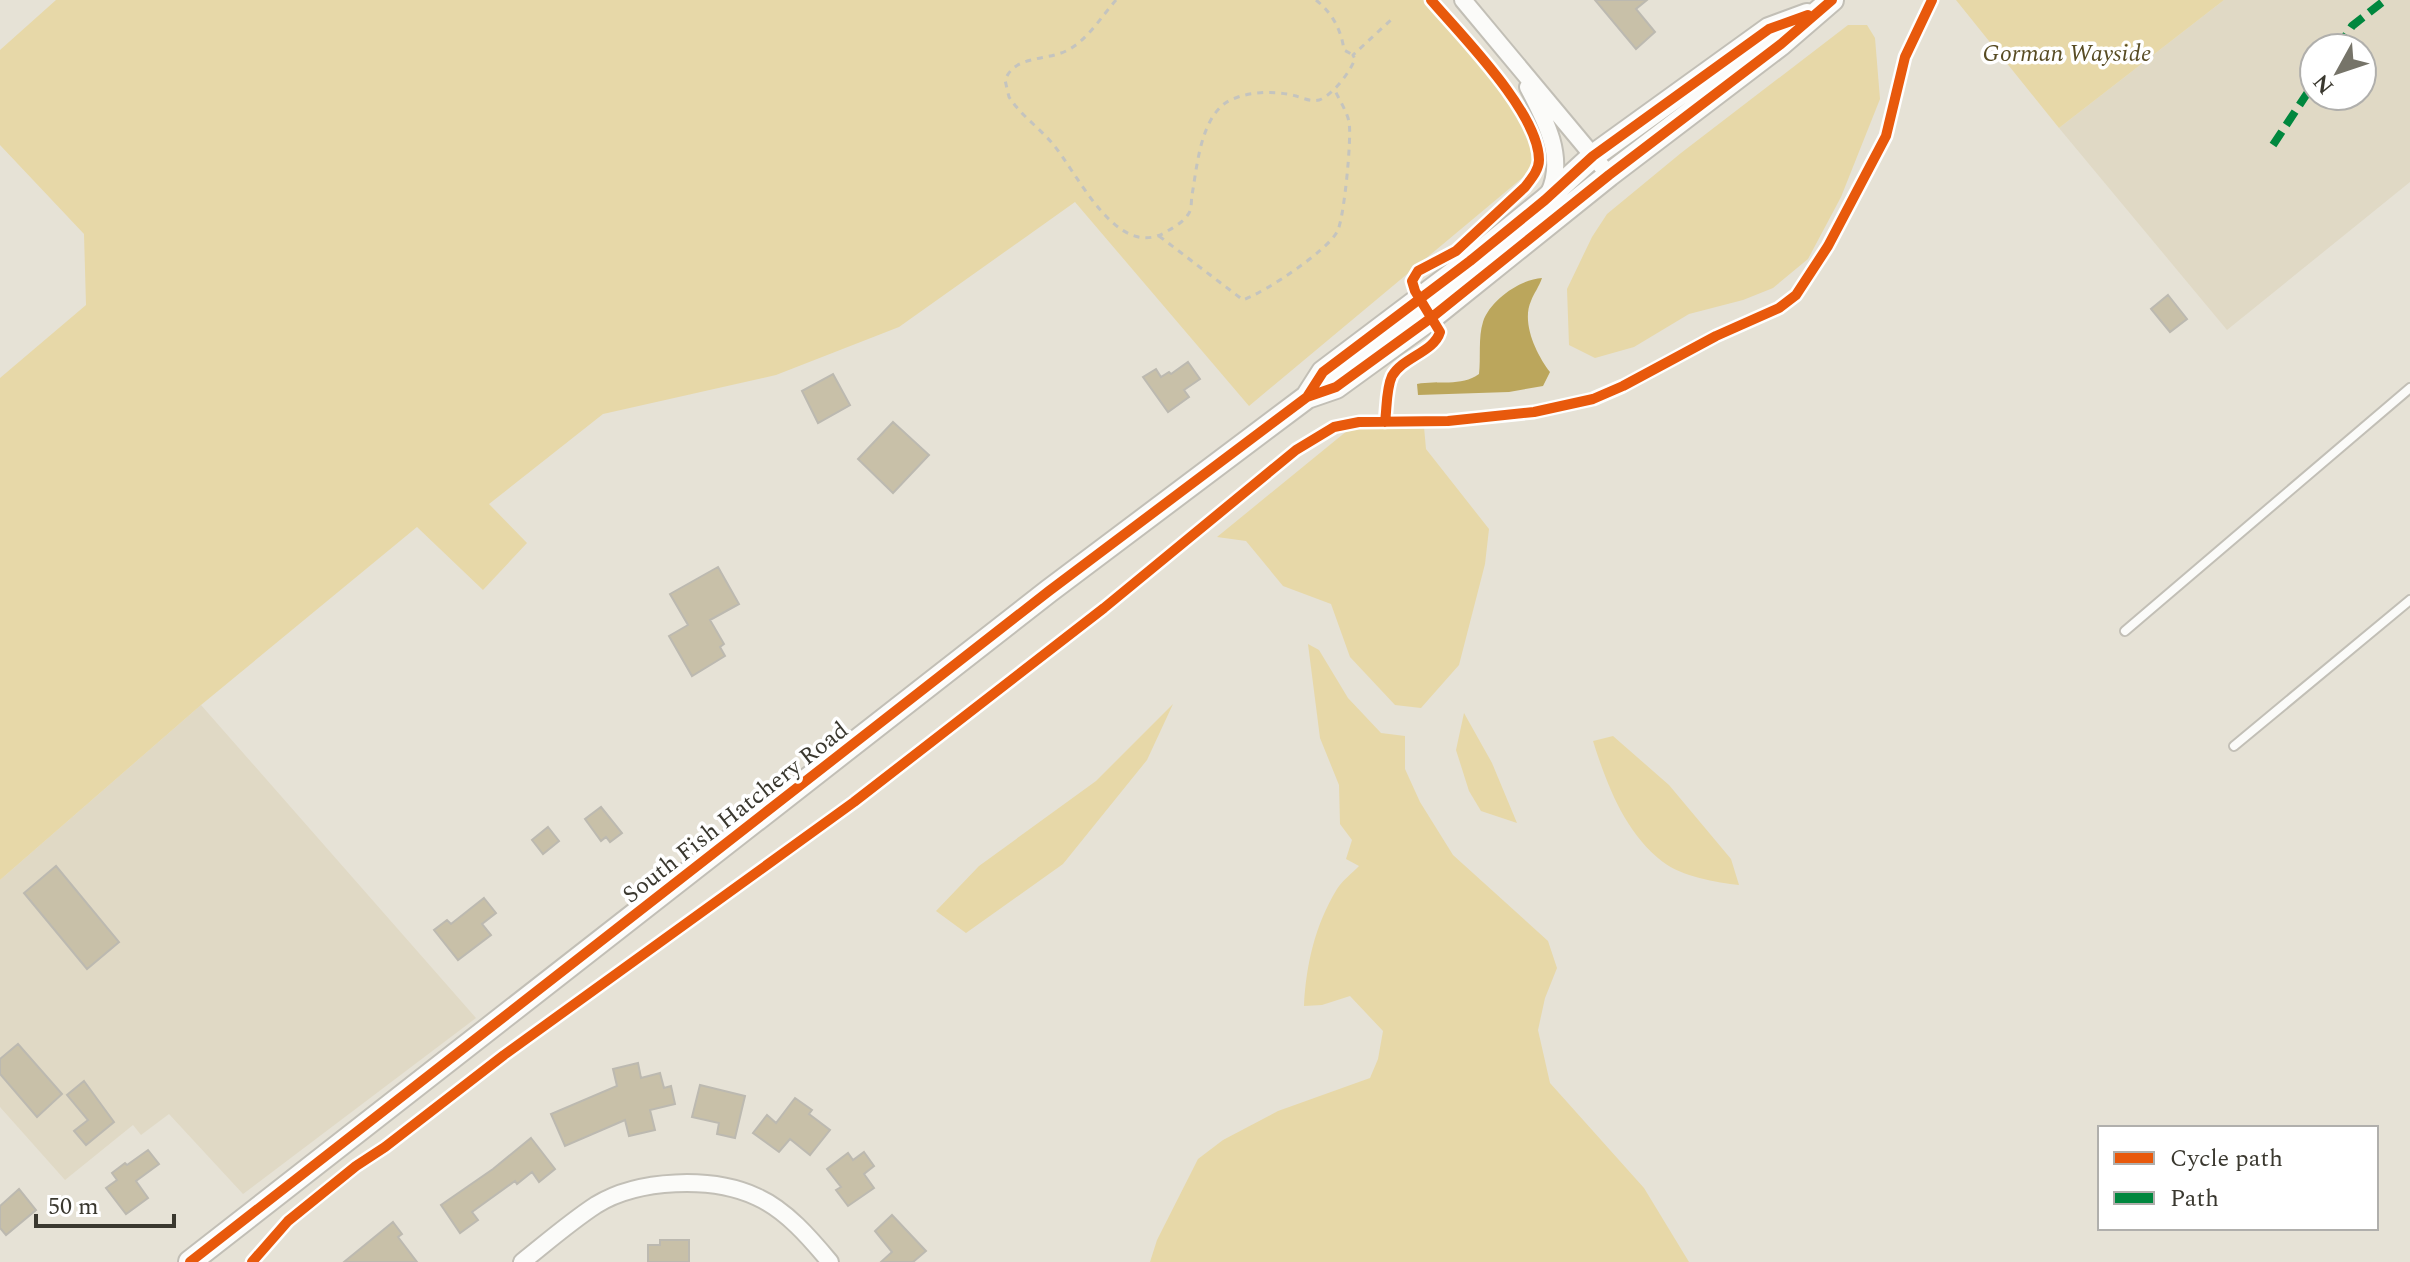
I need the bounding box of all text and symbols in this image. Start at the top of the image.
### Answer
north arrow [2298,32,2378,112]
park label: Gorman Wayside [1983,36,2151,72]
text: N [2305,66,2342,101]
street label: South Fish Hatchery Road [615,713,856,913]
legend [2098,1126,2378,1230]
text: Cycle path [2170,1141,2283,1177]
scale bar [36,1178,174,1228]
text: Path [2170,1181,2219,1217]
text: 50 m [48,1189,99,1225]

